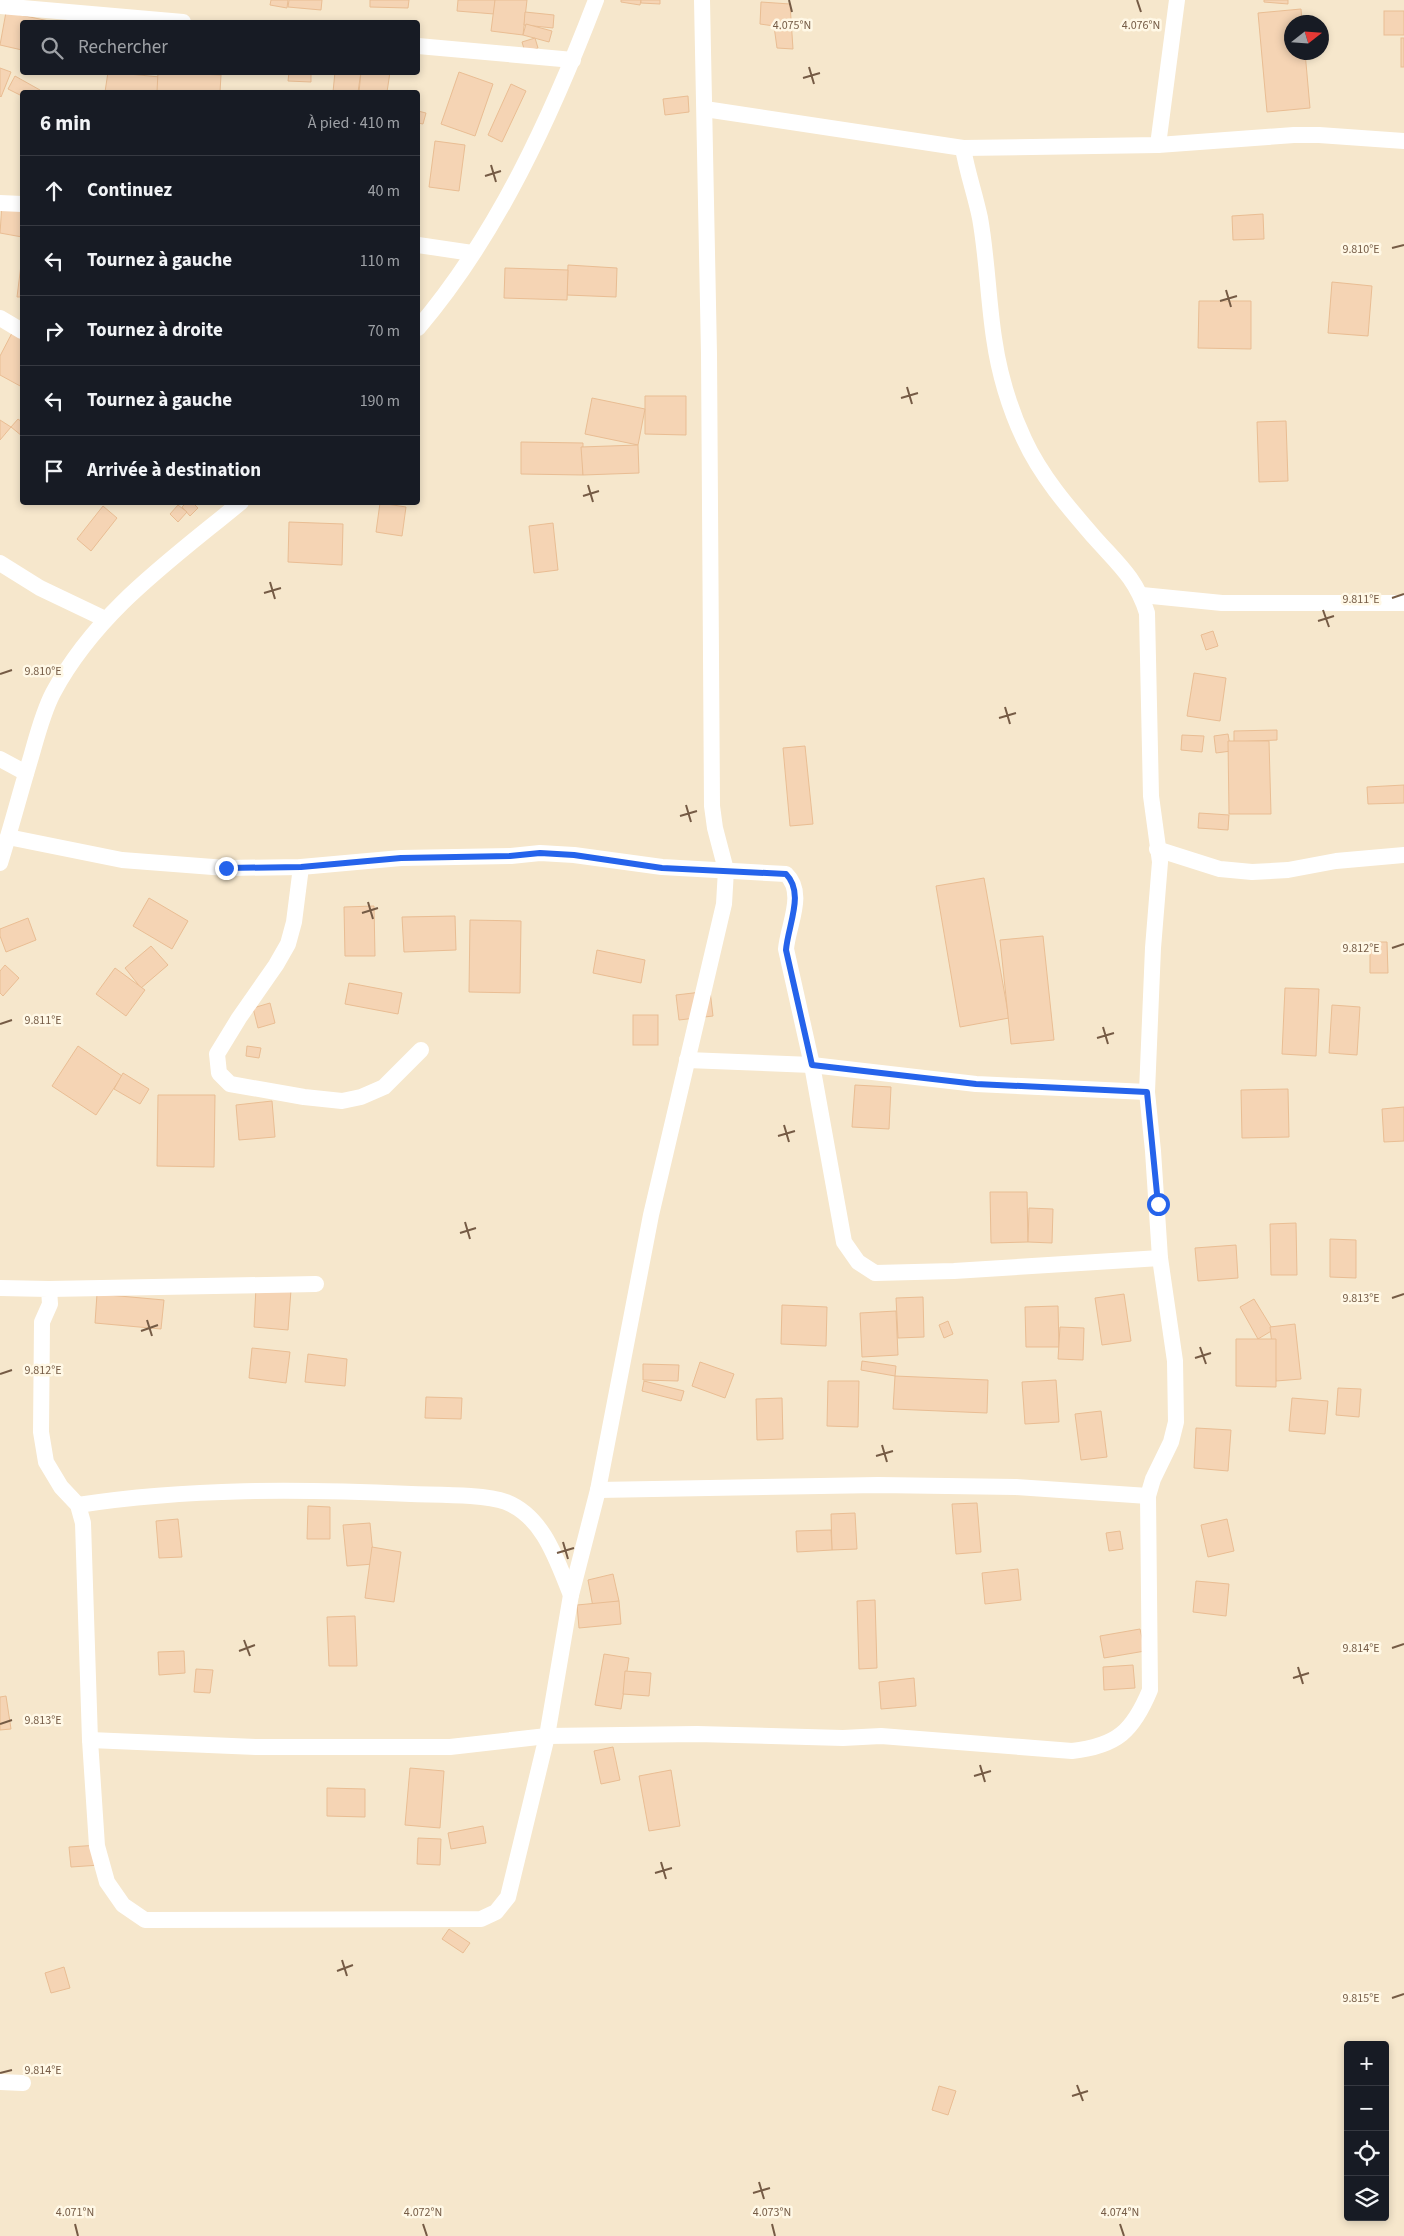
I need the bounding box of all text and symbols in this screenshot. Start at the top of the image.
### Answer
north arrow [1284,15,1329,60]
text: 4.075°N [773,17,811,34]
text: 4.076°N [1122,17,1160,34]
search box [20,20,420,75]
icon: search [38,34,66,62]
text: Rechercher [78,34,168,61]
text: 6 min [40,108,91,138]
text: À pied · 410 m [308,112,400,134]
icon: ahead [40,177,68,205]
text: Continuez [87,177,172,204]
text: 40 m [368,180,400,202]
text: 9.810°E [1342,241,1380,258]
icon: left [40,247,68,275]
text: Tournez à gauche [87,247,232,274]
text: 110 m [360,250,400,272]
icon: right [40,317,68,345]
text: Tournez à droite [87,317,223,344]
text: 70 m [368,320,400,342]
icon: left [40,387,68,415]
text: Tournez à gauche [87,387,232,414]
text: 190 m [360,390,400,412]
icon: arrive [40,457,68,485]
text: Arrivée à destination [87,457,261,484]
text: 9.811°E [1342,591,1380,608]
text: 9.810°E [24,663,62,680]
route end [215,857,238,880]
text: 9.812°E [1342,940,1380,957]
text: 9.811°E [24,1012,62,1029]
route start [1147,1193,1170,1216]
text: 9.813°E [1342,1290,1380,1307]
text: 9.812°E [24,1362,62,1379]
text: 9.814°E [1342,1640,1380,1657]
text: 9.813°E [24,1712,62,1729]
text: 9.815°E [1342,1990,1380,2007]
map controls [1344,2041,1389,2221]
button: + [1344,2041,1389,2086]
text: 9.814°E [24,2062,62,2079]
button: − [1344,2086,1389,2131]
button: locate [1344,2131,1389,2176]
button: layers [1344,2176,1389,2221]
text: 4.071°N [56,2204,94,2221]
text: 4.072°N [404,2204,442,2221]
text: 4.073°N [753,2204,791,2221]
text: 4.074°N [1101,2204,1139,2221]

